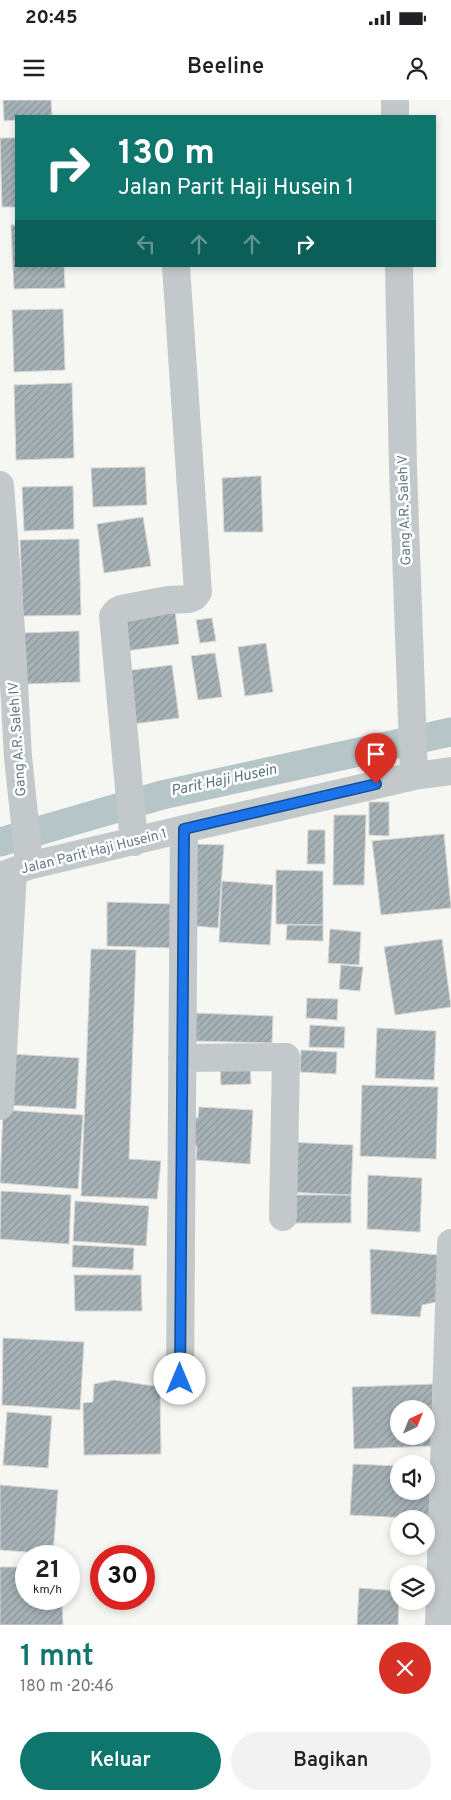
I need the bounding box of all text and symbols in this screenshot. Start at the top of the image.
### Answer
text: 20:45 [25,6,78,30]
icon: menu [20,54,48,82]
text: Beeline [187,54,264,81]
icon: person [403,54,431,82]
text: 130 m [118,132,215,176]
icon: right [35,135,100,200]
text: Jalan Parit Haji Husein 1 [118,175,354,202]
icon: left [132,230,160,258]
icon: ahead [185,230,213,258]
icon: ahead [238,230,266,258]
icon: right [291,230,319,258]
street label: Gang A.R. Saleh V [395,454,415,566]
street label: Gang A.R. Saleh IV [6,681,30,797]
pin [355,733,397,784]
icon: arrive [362,740,390,768]
water label: Parit Haji Husein [169,761,279,801]
street label: Jalan Parit Haji Husein 1 [19,826,169,878]
position arrow [153,1352,205,1404]
north arrow [390,1400,435,1445]
map controls [390,1400,435,1610]
button: sound [390,1455,435,1500]
button: search [390,1510,435,1555]
speed limit sign: 30 [90,1545,155,1610]
text: 21 [35,1555,60,1587]
button: layers [390,1565,435,1610]
text: km/h [33,1582,62,1598]
text: 1 mnt [20,1639,94,1676]
button: close [379,1642,431,1694]
text: 180 m · 20:46 [20,1677,114,1697]
button: Keluar [20,1732,221,1790]
button: Bagikan [231,1732,431,1790]

